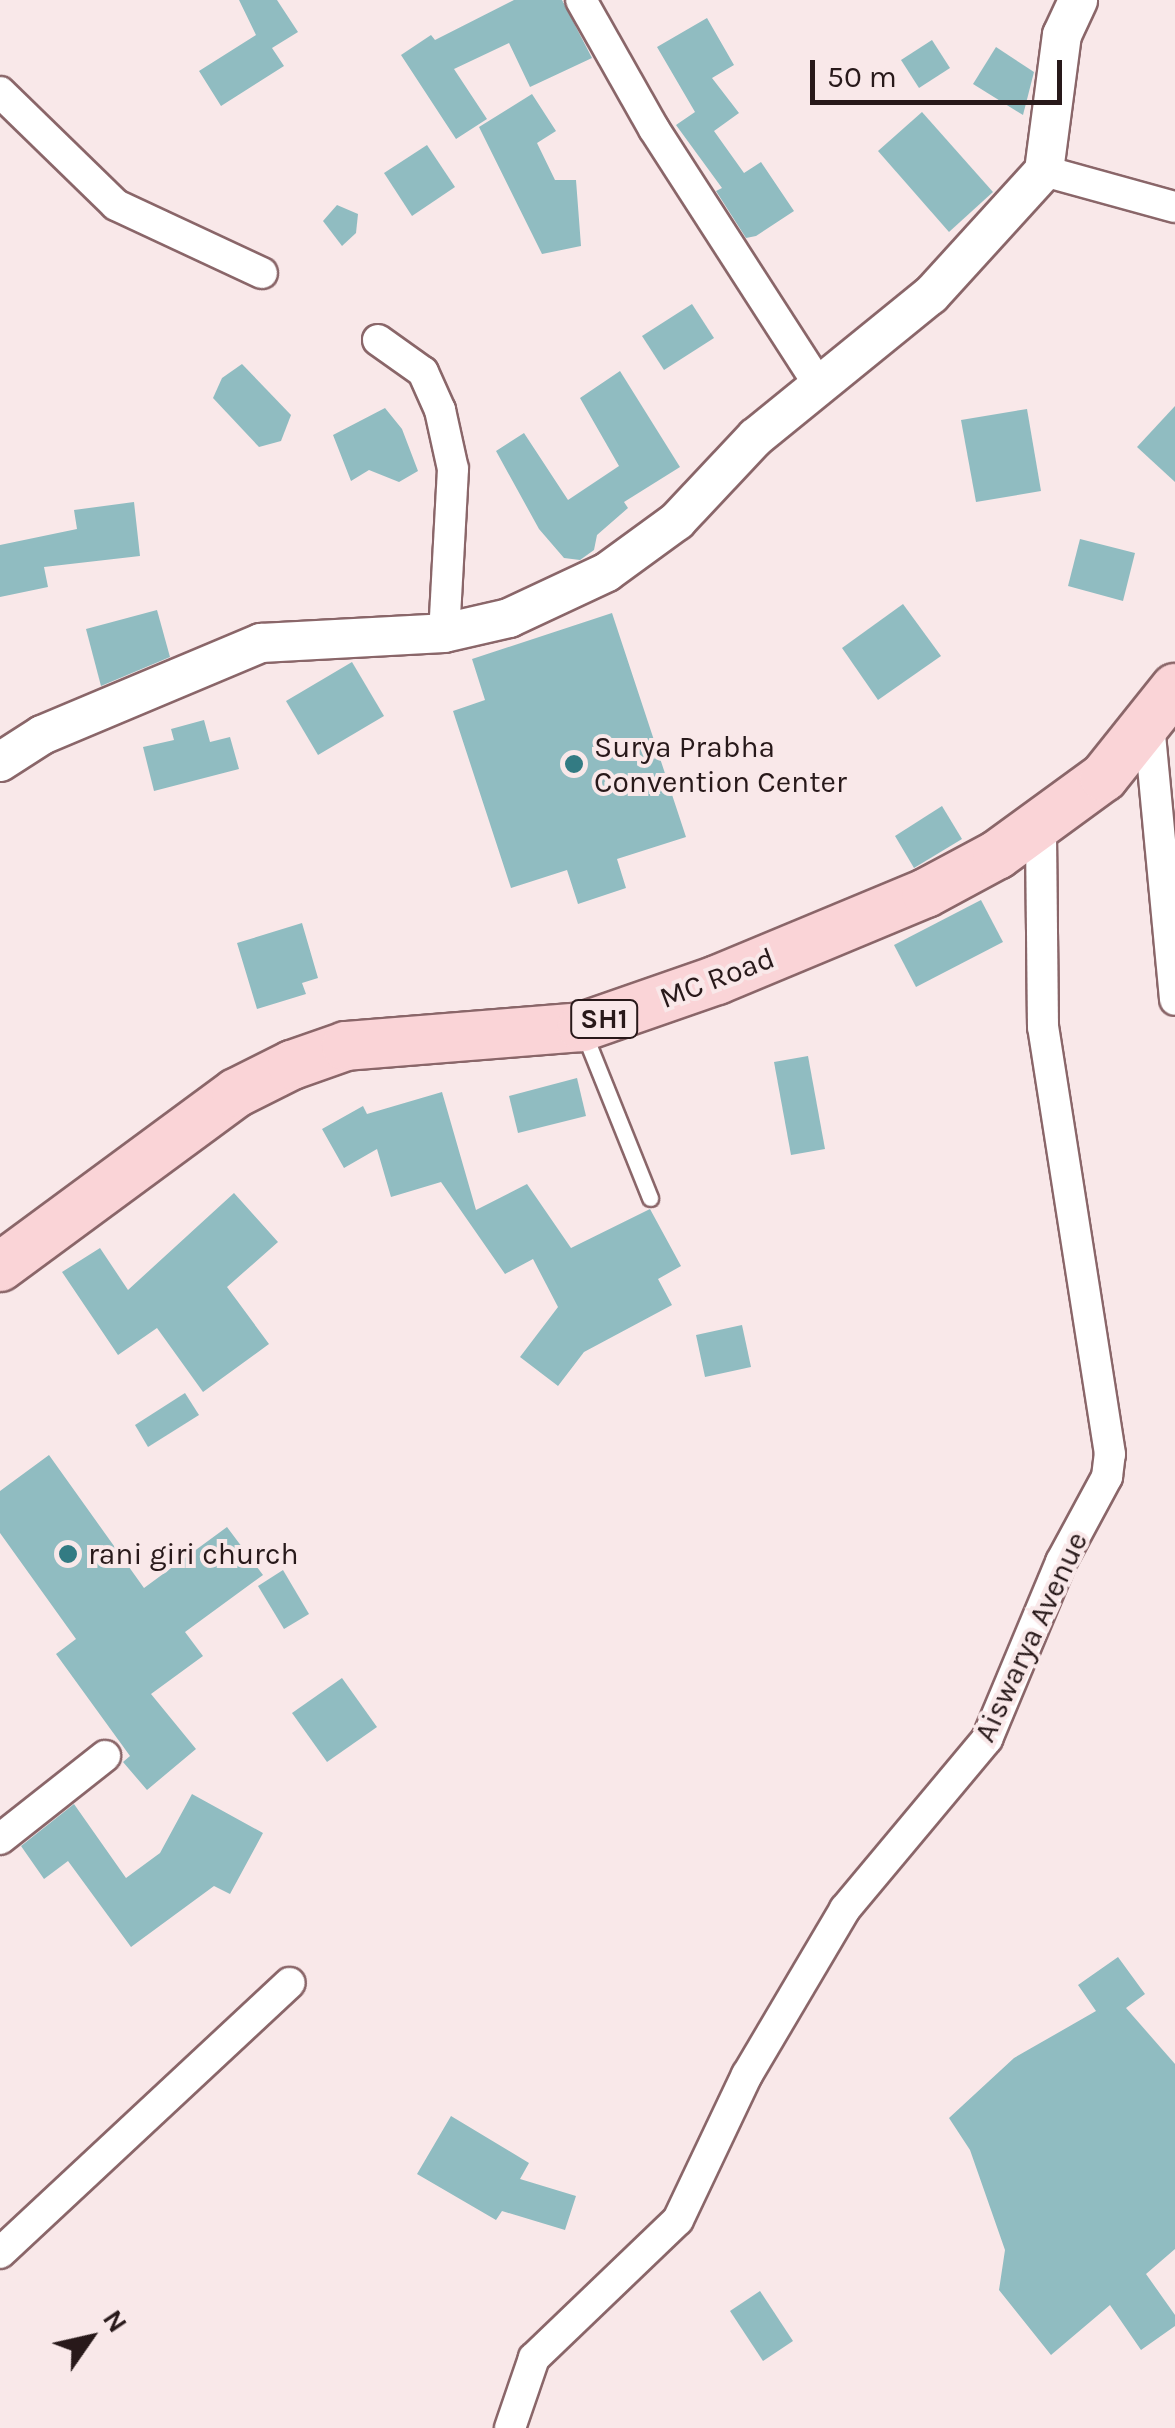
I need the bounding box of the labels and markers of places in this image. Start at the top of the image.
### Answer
place label: Surya Prabha Convention Center [594,729,847,800]
marker: Surya Prabha Convention Center [563,753,585,775]
place label: rani giri church [88,1536,298,1572]
marker: rani giri church [57,1543,79,1565]

